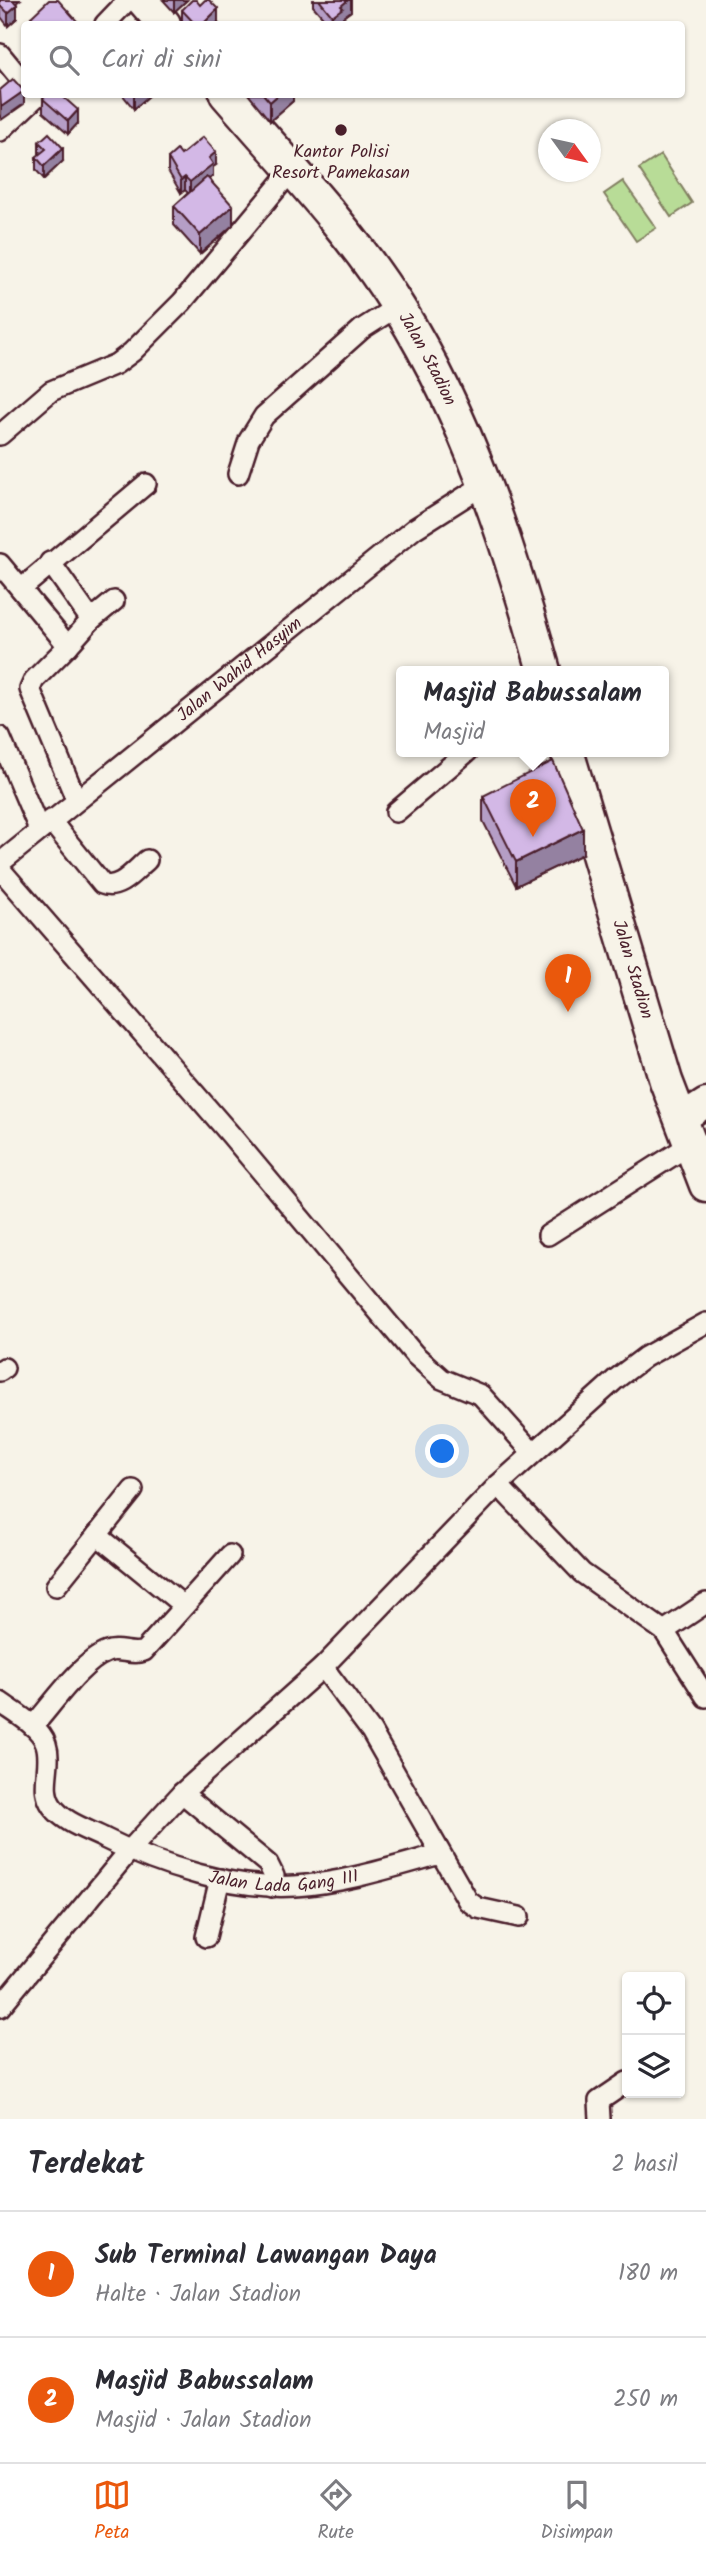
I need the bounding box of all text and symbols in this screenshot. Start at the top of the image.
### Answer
search box [21,21,685,98]
text: Cari di sini [101,39,221,81]
icon: search [45,41,83,79]
north arrow [538,119,601,182]
marker: Kantor Polisi Resort Pamekasan [333,122,349,138]
place label: Kantor Polisi Resort Pamekasan [272,138,410,188]
street label: Jalan Stadion [390,307,464,411]
street label: Jalan Wahid Hasyim [170,610,309,729]
popup [396,666,669,757]
text: Masjid Babussalam [423,673,642,715]
text: Masjid [423,715,485,751]
pin: 2 [510,779,556,837]
street label: Jalan Stadion [604,916,661,1023]
pin: 1 [545,954,591,1012]
your location [425,1434,459,1468]
street label: Jalan Lada Gang III [206,1862,362,1901]
map controls [622,1972,685,2098]
button: locate [622,1972,685,2035]
button: layers [622,2035,685,2098]
text: Terdekat [28,2141,144,2189]
text: 2 hasil [611,2147,678,2183]
text: Sub Terminal Lawangan Daya [95,2235,437,2277]
text: 1 [48,2256,54,2292]
text: 180 m [618,2256,678,2292]
text: Halte · Jalan Stadion [95,2277,301,2313]
text: Masjid Babussalam [95,2361,313,2403]
text: 2 [44,2382,58,2418]
text: 250 m [613,2382,678,2418]
text: Masjid · Jalan Stadion [95,2403,311,2439]
tab: Peta [93,2476,131,2548]
tab: Rute [317,2476,355,2548]
tab: Disimpan [540,2476,613,2548]

